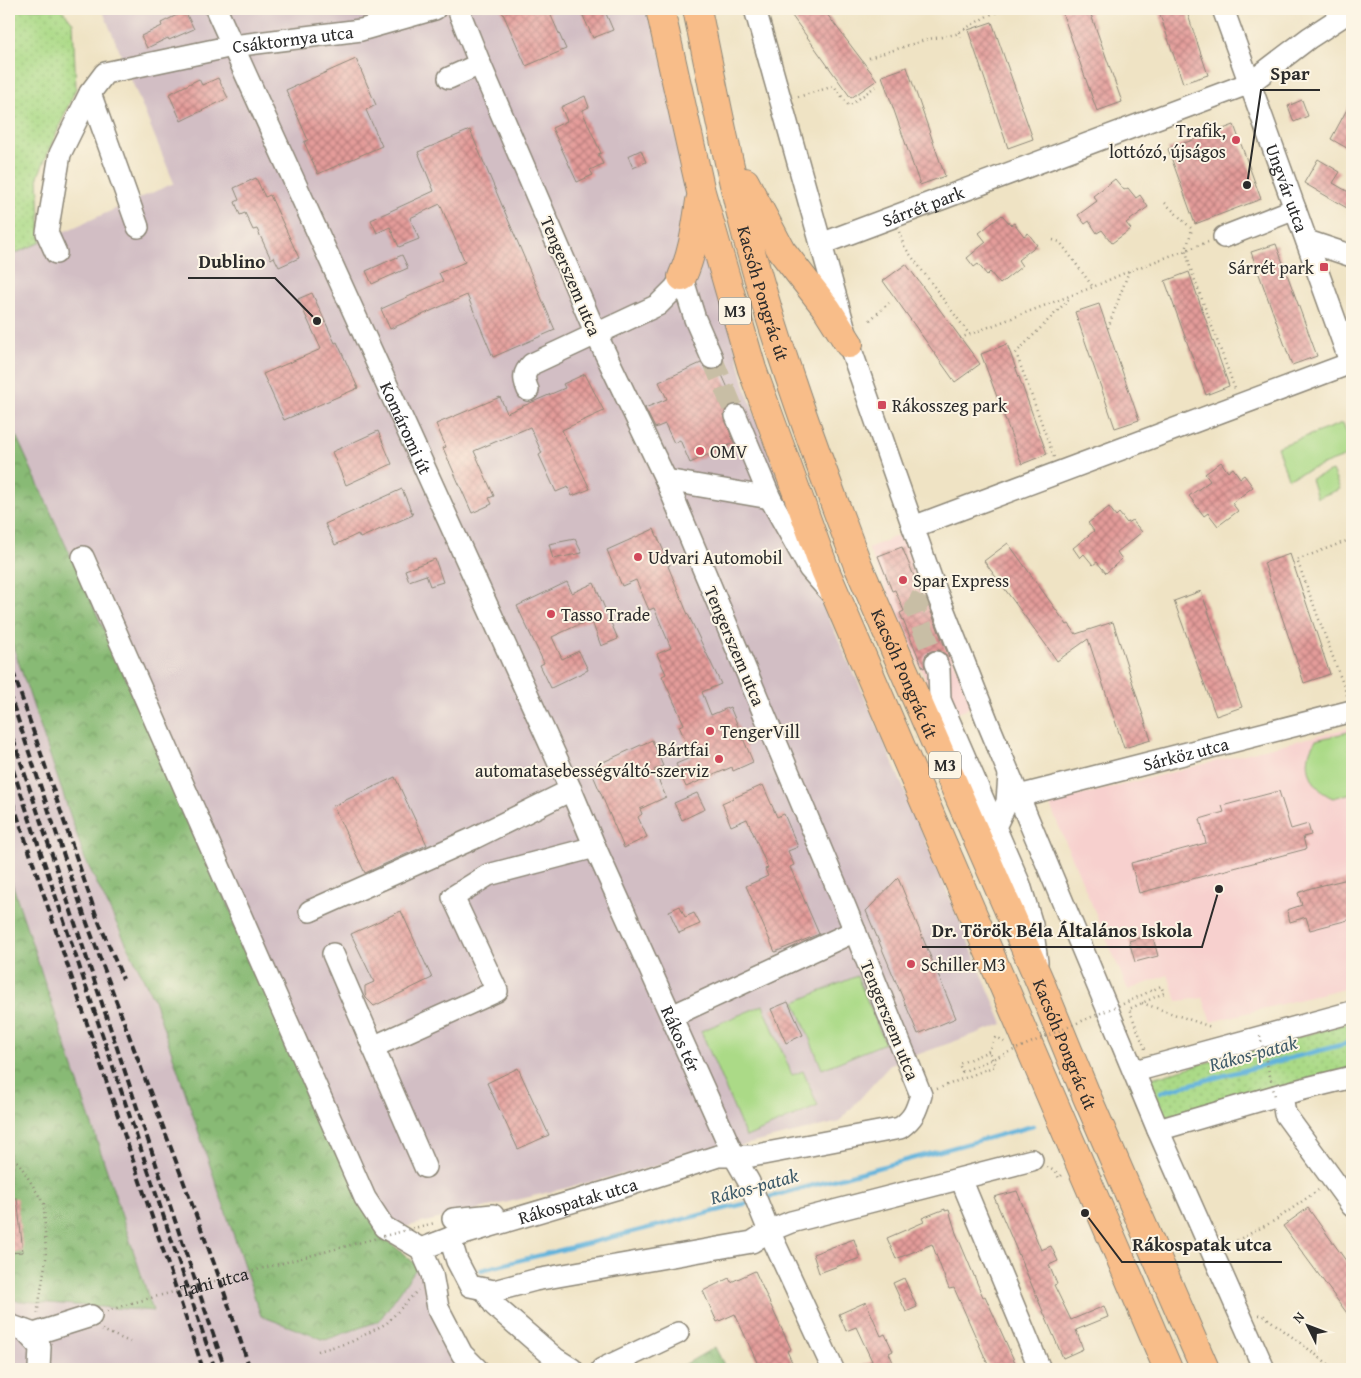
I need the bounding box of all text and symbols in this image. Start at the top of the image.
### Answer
street label: Csáktornya utca [231,18,355,59]
callout: Spar [1261,56,1320,90]
text: Spar [1270,59,1310,87]
place label: Trafik, lottózó, újságos [1109,117,1226,165]
marker: Trafik, lottózó, újságos [1230,134,1242,146]
street label: Ungvár utca [1259,140,1316,236]
street label: Sárrét park [878,178,969,233]
street label: Tengerszem utca [534,212,609,340]
street label: Kacsóh Pongrác út [731,223,797,365]
callout: Dublino [188,244,275,278]
text: Dublino [199,247,265,275]
place label: Sárrét park [1228,254,1315,281]
marker: Sárrét park [1318,261,1330,273]
road number: M3 [719,298,751,324]
street label: Komáromi út [374,377,439,479]
place label: Rákosszeg park [892,392,1008,419]
marker: Rákosszeg park [876,399,888,411]
place label: OMV [710,438,748,465]
marker: OMV [694,445,706,457]
place label: Udvari Automobil [648,544,783,571]
marker: Udvari Automobil [632,551,644,563]
place label: Spar Express [913,567,1009,594]
marker: Spar Express [897,574,909,586]
street label: Tengerszem utca [698,582,773,710]
place label: Tasso Trade [561,601,650,628]
street label: Kacsóh Pongrác út [865,604,946,743]
marker: Tasso Trade [545,608,557,620]
place label: TengerVill [720,718,800,745]
marker: TengerVill [704,725,716,737]
street label: Sárköz utca [1140,729,1232,777]
place label: Bártfai automatasebességváltó-szerviz [475,736,709,784]
road number: M3 [929,752,961,778]
marker: Bártfai automatasebességváltó-szerviz [713,753,725,765]
callout: Dr. Török Béla Általános Iskola [922,913,1202,947]
text: Dr. Török Béla Általános Iskola [932,916,1192,944]
place label: Schiller M3 [921,951,1006,978]
street label: Tengerszem utca [854,956,927,1085]
marker: Schiller M3 [905,958,917,970]
street label: Kacsóh Pongrác út [1027,974,1105,1115]
street label: Rákos tér [655,1001,708,1077]
water label: Rákos-patak [1205,1028,1300,1078]
water label: Rákos-patak [706,1161,801,1211]
street label: Rákospatak utca [515,1170,641,1231]
callout: Rákospatak utca [1122,1228,1282,1262]
text: Rákospatak utca [1132,1230,1272,1258]
street label: Tahi utca [177,1259,252,1303]
north arrow [1284,1300,1334,1350]
text: N [1288,1307,1309,1327]

